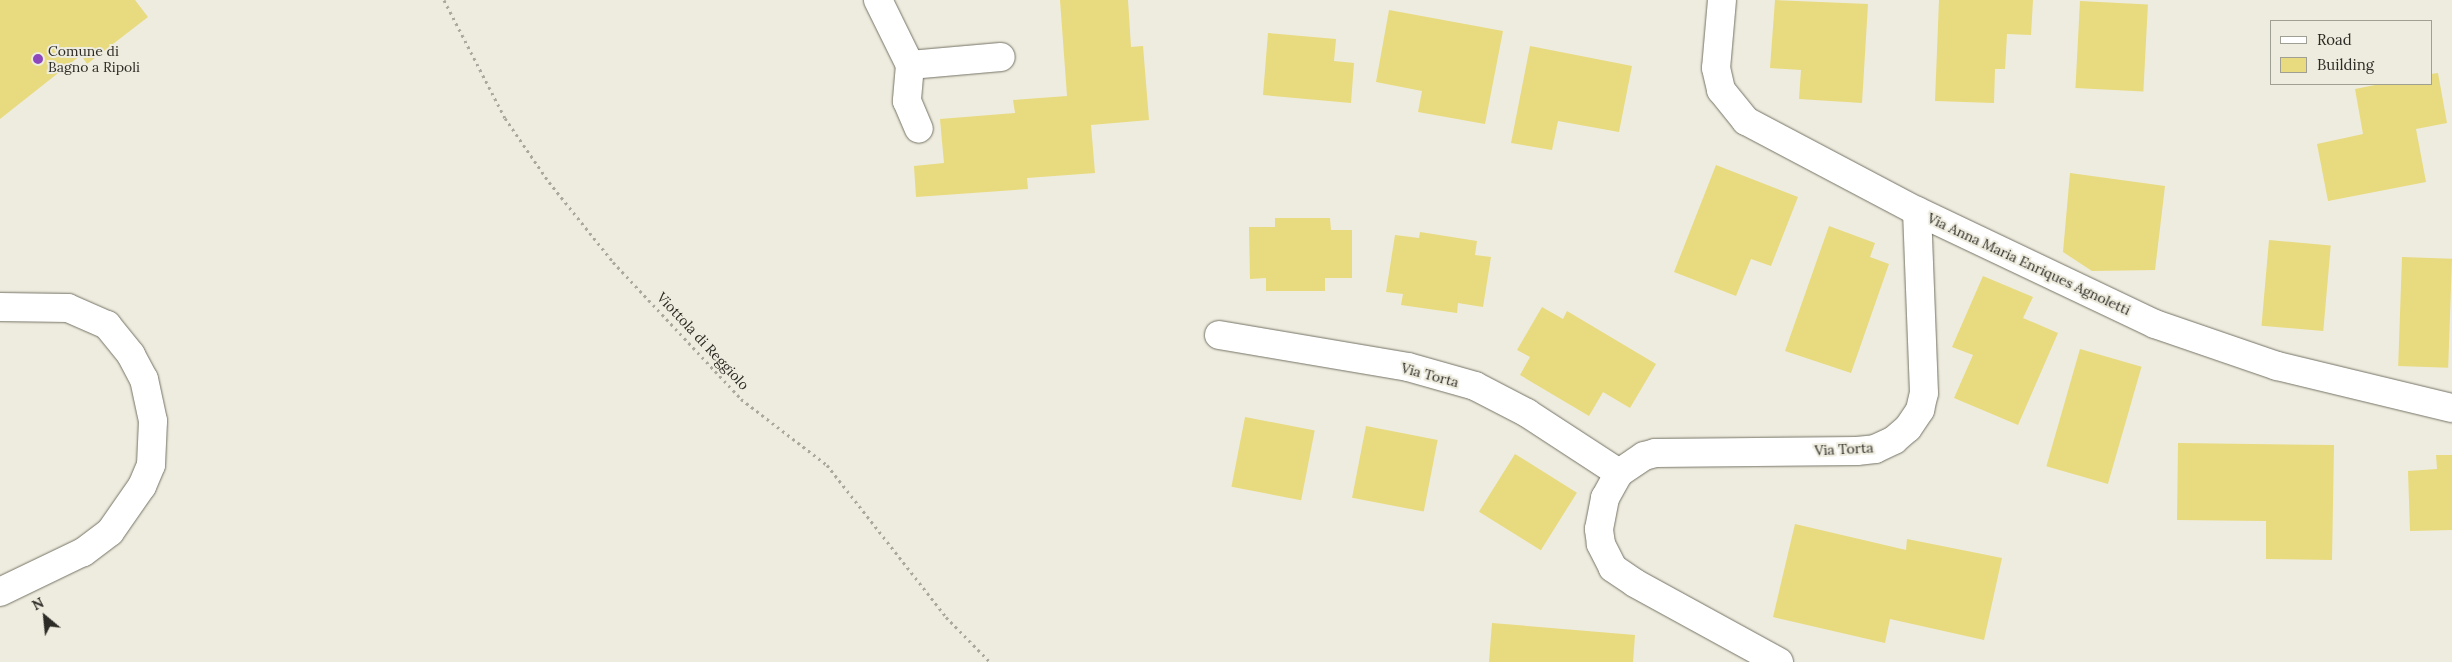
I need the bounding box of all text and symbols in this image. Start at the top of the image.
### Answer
legend [2270,20,2432,85]
text: Road [2317,30,2352,49]
place label: Comune di Bagno a Ripoli [48,43,140,75]
marker: Comune di Bagno a Ripoli [32,53,44,65]
text: Building [2317,55,2374,74]
street label: Via Anna Maria Enriques Agnoletti [1925,209,2133,319]
street label: Viottola di Reggiolo [653,289,753,393]
street label: Via Torta [1399,359,1461,391]
street label: Via Torta [1814,439,1874,459]
north arrow [20,592,70,642]
text: N [29,593,47,614]

